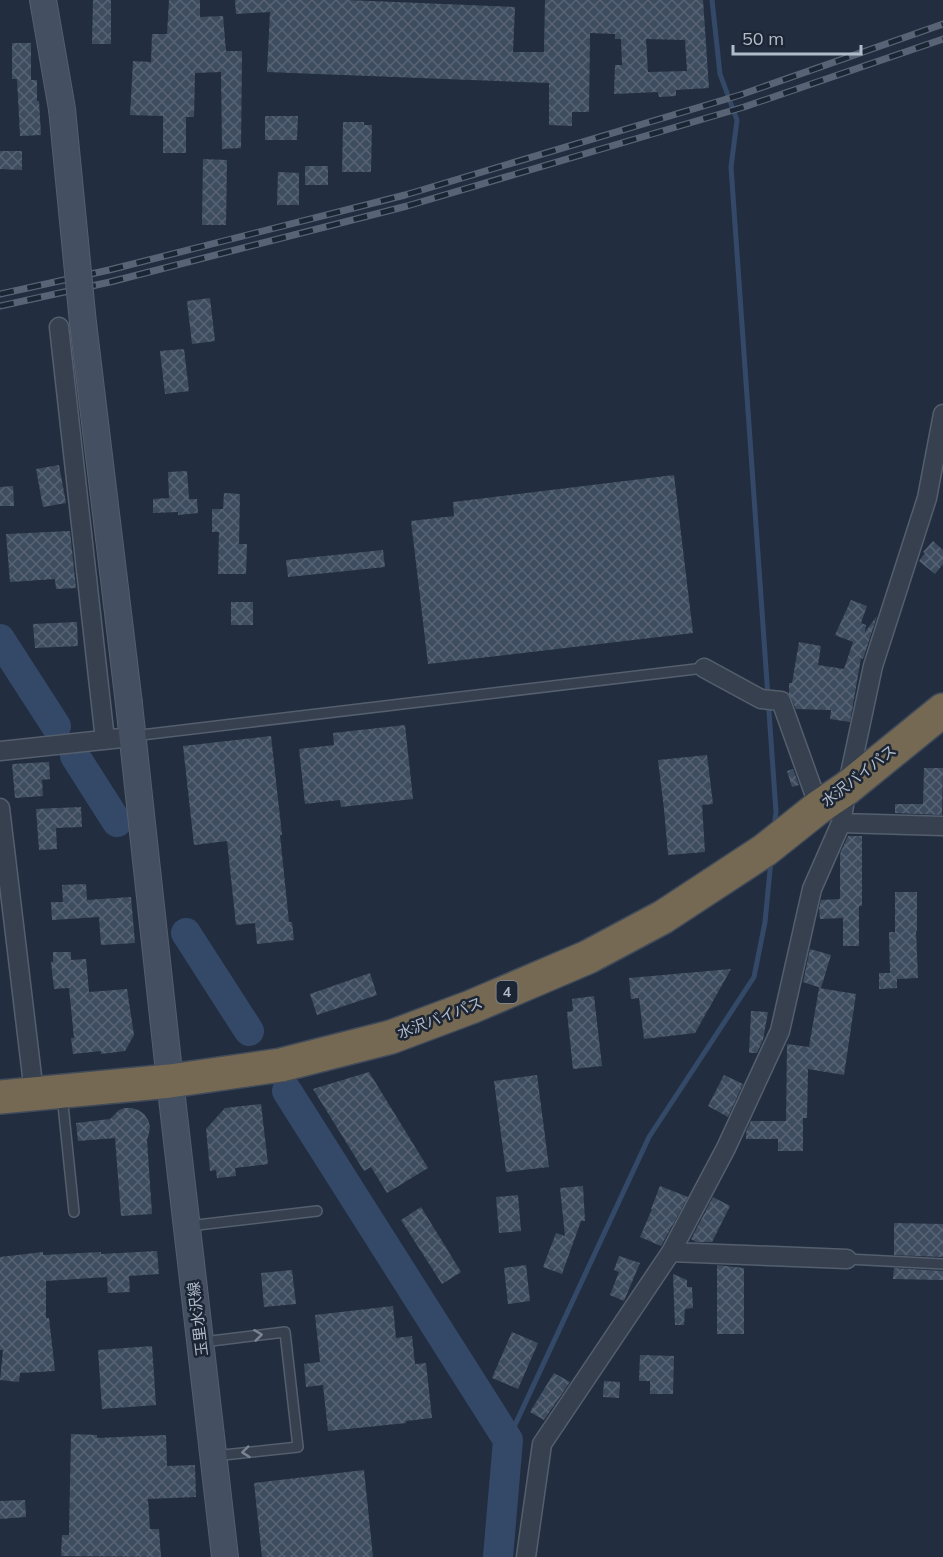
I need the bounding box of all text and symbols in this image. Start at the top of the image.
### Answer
scale bar [733,18,860,56]
text: 50 m [742,27,784,50]
street label: 水沢バイパス [817,741,900,811]
road number: 4 [496,981,518,1003]
street label: 水沢バイパス [395,993,485,1042]
street label: 玉里水沢線 [184,1281,212,1357]
one-way arrow [254,1329,263,1342]
one-way arrow [241,1445,251,1458]

